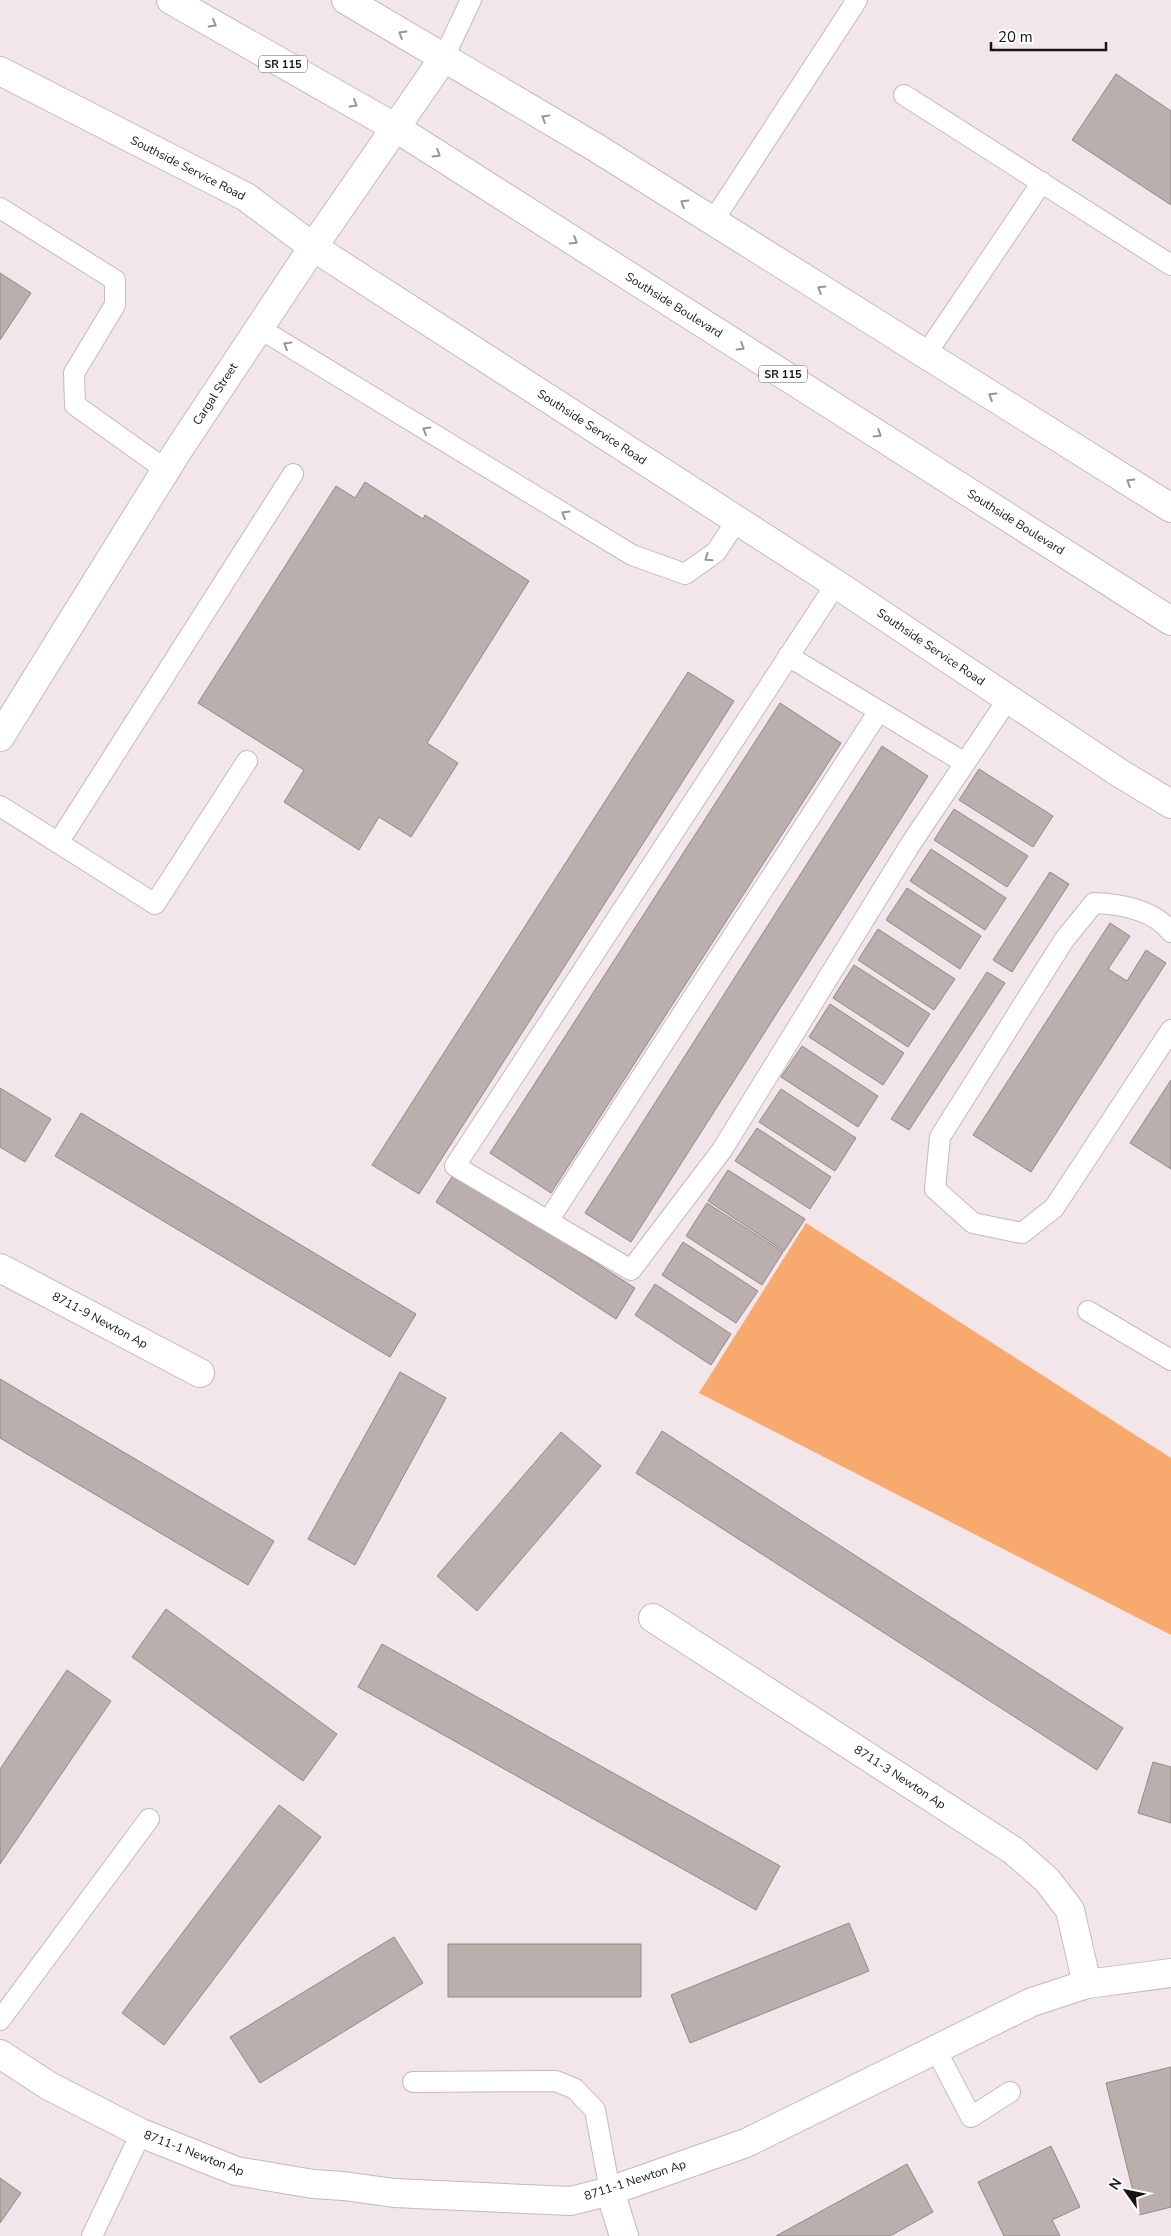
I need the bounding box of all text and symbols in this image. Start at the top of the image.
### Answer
one-way arrow [208,18,217,28]
scale bar [991,20,1106,52]
text: 20 m [998,27,1033,47]
one-way arrow [398,30,407,40]
road number: SR 115 [259,56,307,72]
one-way arrow [349,98,358,108]
one-way arrow [542,114,551,124]
street label: Southside Service Road [128,132,248,204]
one-way arrow [431,147,440,157]
one-way arrow [680,199,689,209]
one-way arrow [568,235,578,244]
street label: Southside Boulevard [622,269,726,341]
one-way arrow [818,286,827,295]
one-way arrow [735,341,744,350]
one-way arrow [283,342,292,352]
street label: Cargal Street [189,359,242,428]
road number: SR 115 [759,366,807,382]
street label: Southside Service Road [534,386,650,468]
one-way arrow [988,392,997,402]
one-way arrow [422,426,431,436]
one-way arrow [872,428,881,437]
one-way arrow [1126,479,1135,488]
street label: Southside Boulevard [964,486,1068,558]
one-way arrow [561,511,570,521]
one-way arrow [704,552,713,561]
street label: Southside Service Road [874,605,988,689]
street label: 8711-9 Newton Ap [49,1288,151,1352]
street label: 8711-3 Newton Ap [851,1741,949,1813]
street label: 8711-1 Newton Ap [142,2127,246,2179]
street label: 8711-1 Newton Ap [582,2156,688,2204]
north arrow [1101,2166,1151,2216]
text: N [1105,2175,1126,2194]

